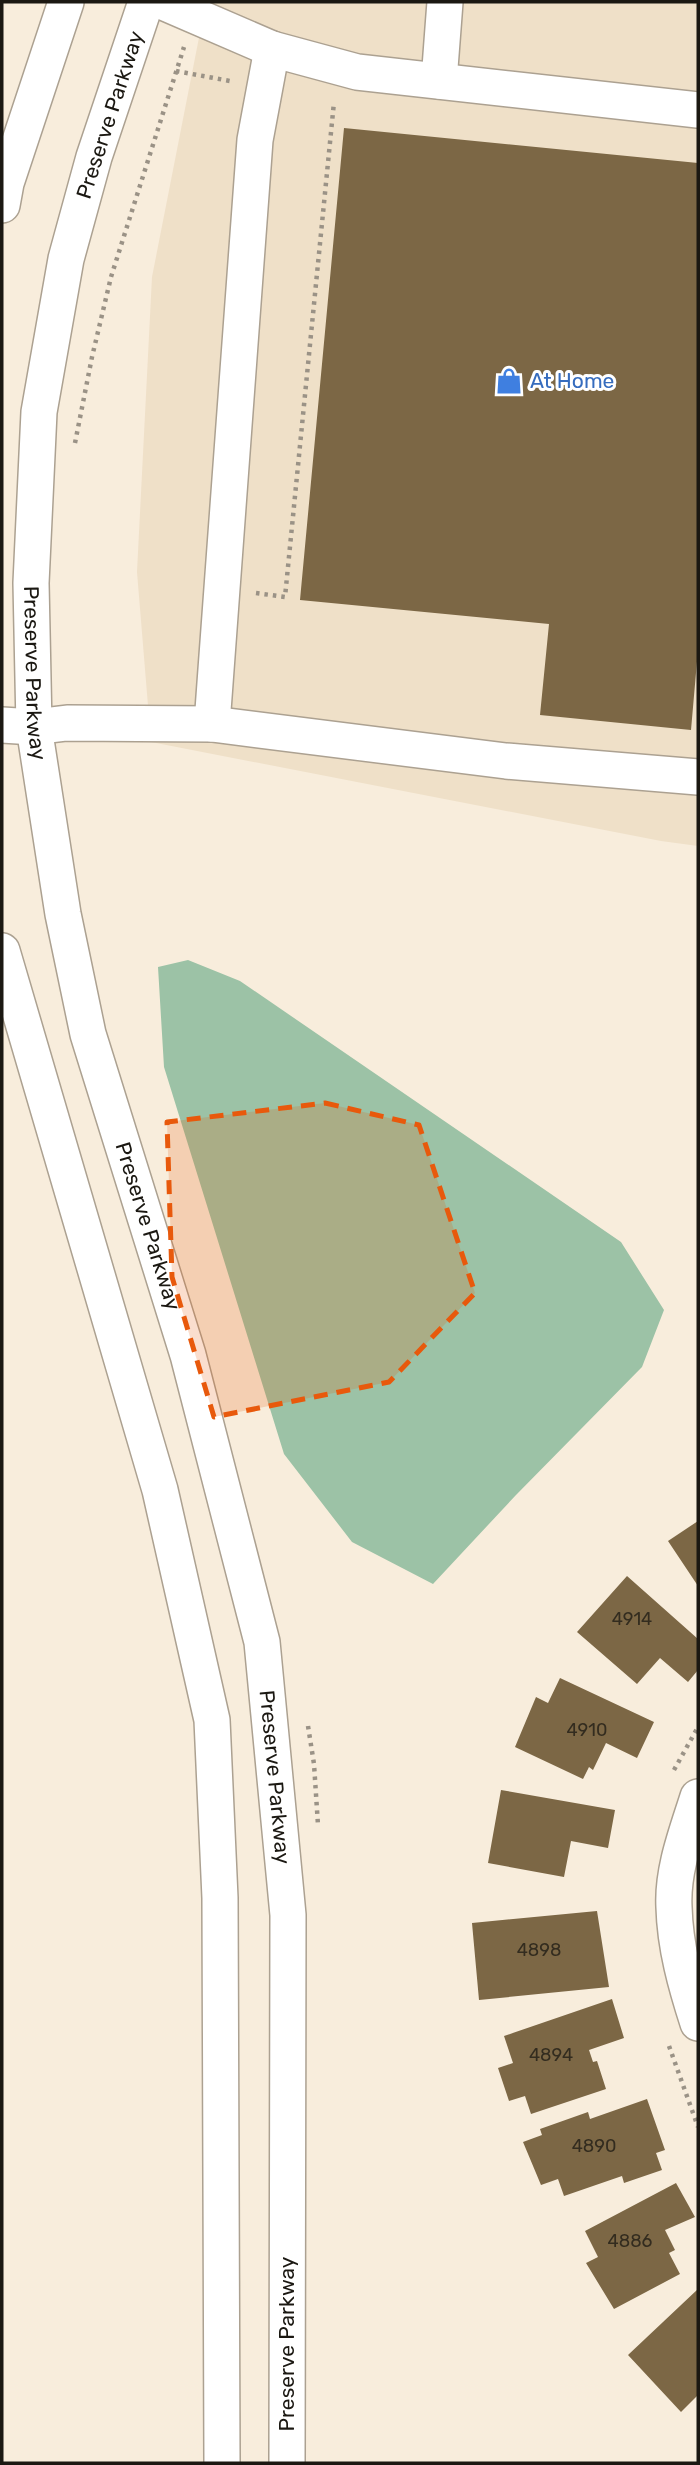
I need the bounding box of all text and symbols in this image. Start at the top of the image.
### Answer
street label: Preserve Parkway [71,27,149,202]
shop icon: At Home [494,366,524,396]
place label: At Home [530,368,614,393]
street label: Preserve Parkway [19,585,52,762]
street label: Preserve Parkway [110,1139,186,1314]
house number: 4914 [612,1608,652,1630]
street label: Preserve Parkway [255,1689,296,1866]
house number: 4910 [567,1719,607,1741]
house number: 4898 [517,1939,561,1961]
house number: 4894 [529,2044,573,2066]
house number: 4890 [572,2135,616,2157]
house number: 4886 [608,2230,653,2252]
street label: Preserve Parkway [274,2256,299,2431]

